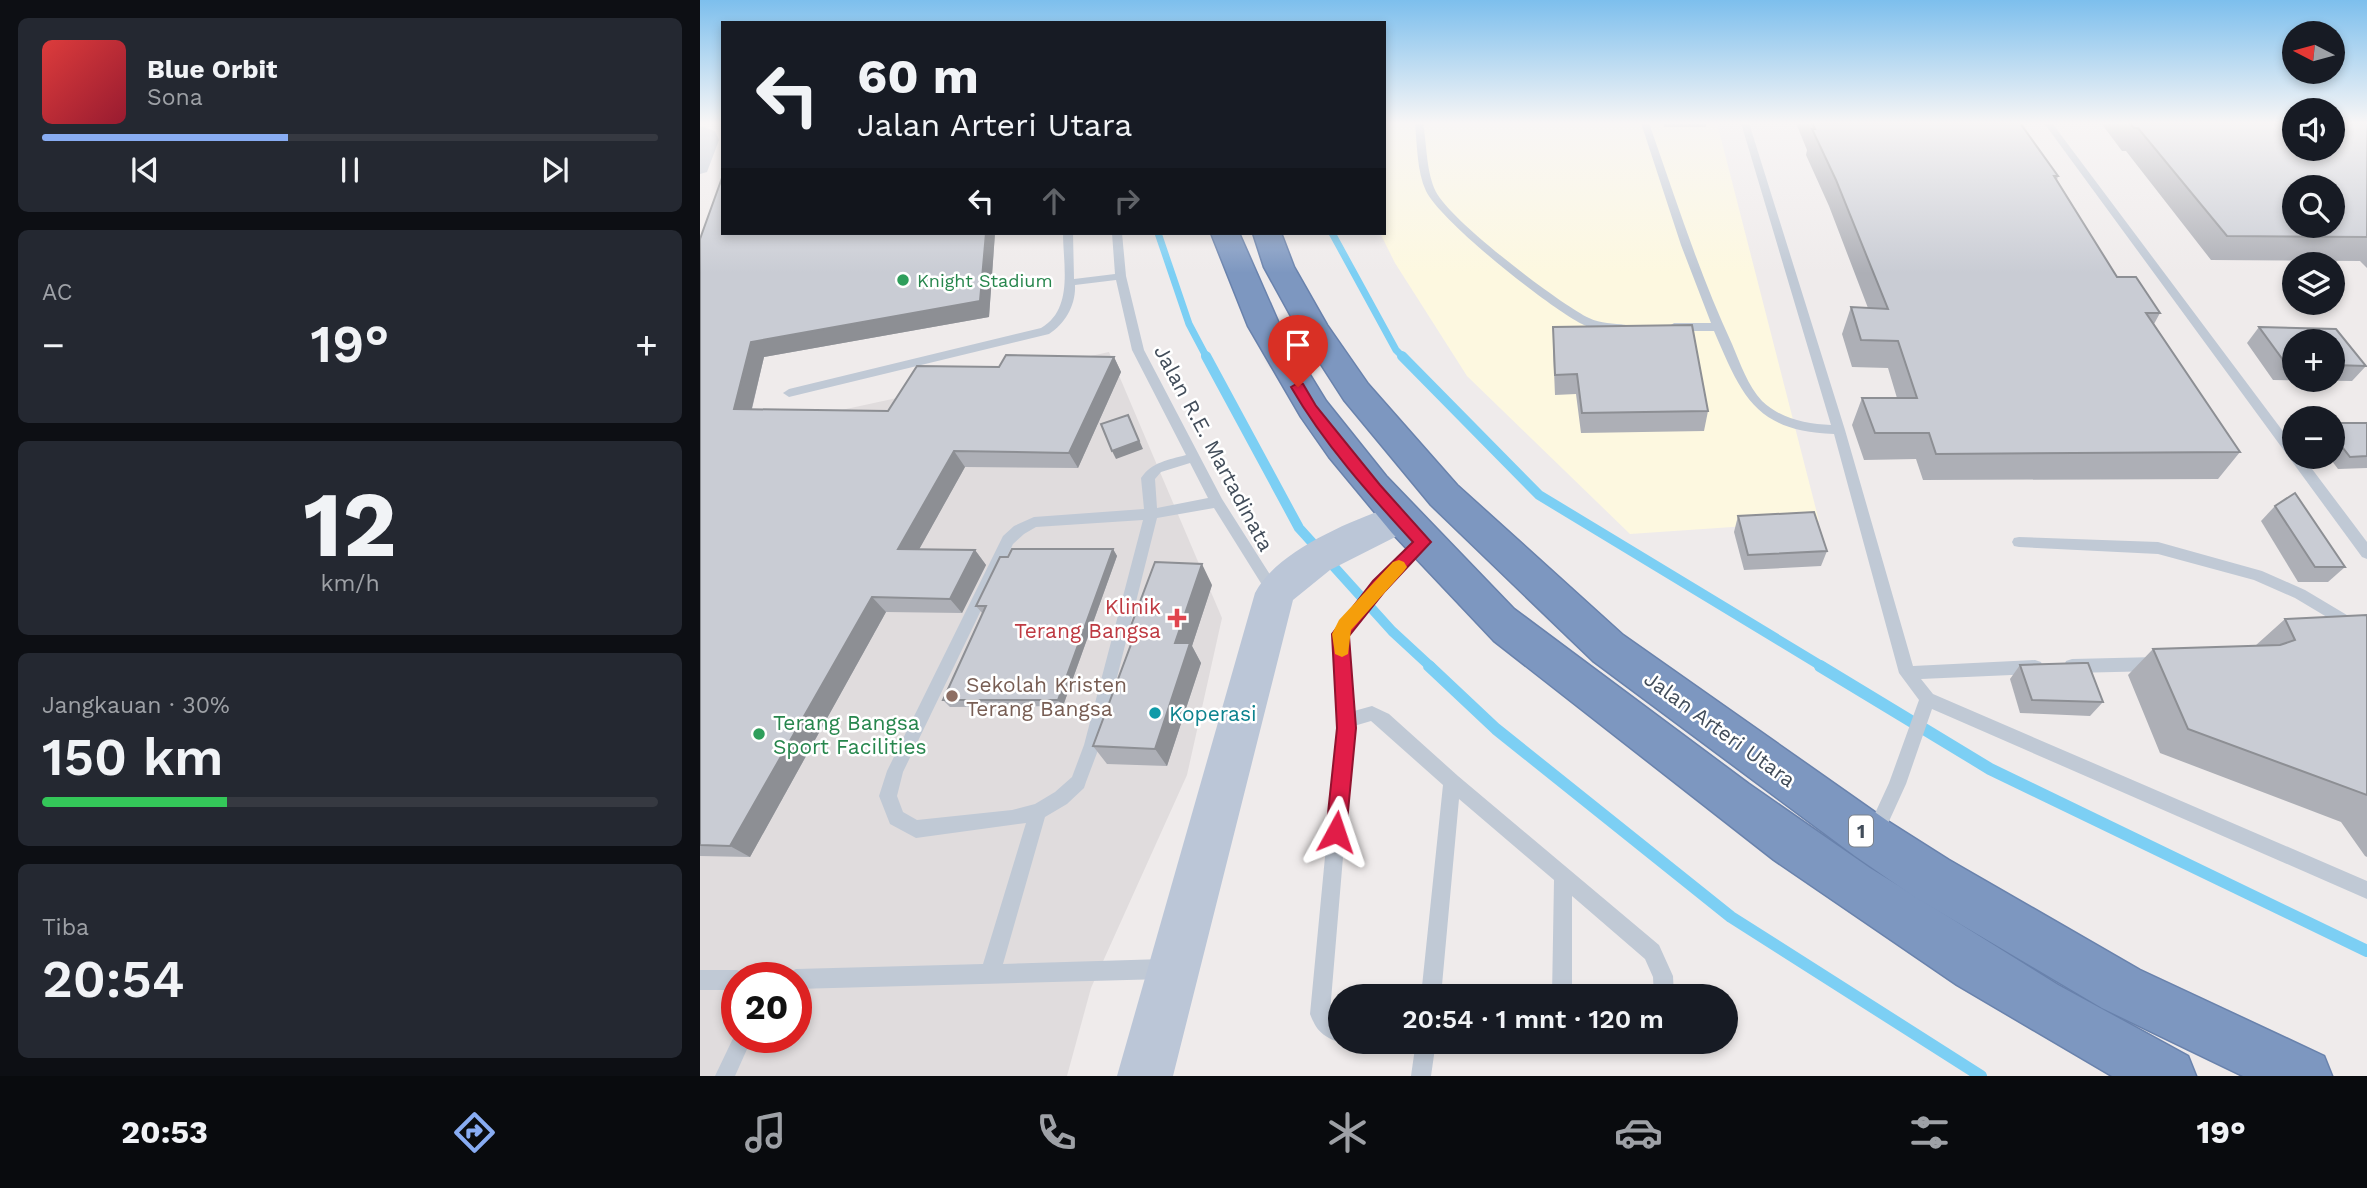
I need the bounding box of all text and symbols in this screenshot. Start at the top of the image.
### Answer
north arrow [2282,21,2345,84]
map controls [2282,21,2345,469]
text: 60 m [857,47,979,105]
icon: left [742,49,833,140]
text: Blue Orbit [147,54,277,84]
text: Sona [147,84,203,111]
button: sound [2282,98,2345,161]
text: Jalan Arteri Utara [857,106,1132,144]
icon: previous [126,151,164,189]
icon: pause [331,151,369,189]
icon: next [536,151,574,189]
button: search [2282,175,2345,238]
icon: left [962,182,1000,220]
icon: ahead [1035,182,1073,220]
icon: right [1108,182,1146,220]
button: layers [2282,252,2345,315]
place label: Knight Stadium [917,270,1053,291]
marker: Knight Stadium [895,272,911,288]
text: AC [42,279,72,306]
text: 19° [311,314,389,375]
pin [1268,315,1328,387]
text: − [42,323,65,367]
text: + [635,323,658,367]
icon: arrive [1279,326,1317,364]
button: + [2282,329,2345,392]
street label: Jalan R.E. Martadinata [1149,341,1279,555]
button: − [2282,406,2345,469]
text: 12 [303,471,397,578]
text: km/h [320,570,380,597]
place label: Klinik Terang Bangsa [1014,594,1161,643]
marker: Klinik Terang Bangsa [1167,608,1187,628]
street label: Jalan Arteri Utara [1640,666,1801,792]
place label: Sekolah Kristen Terang Bangsa [966,672,1127,721]
marker: Sekolah Kristen Terang Bangsa [944,688,960,704]
text: Jangkauan · 30% [42,692,230,719]
place label: Koperasi [1169,701,1257,726]
marker: Koperasi [1147,705,1163,721]
place label: Terang Bangsa Sport Facilities [773,710,927,759]
marker: Terang Bangsa Sport Facilities [751,726,767,742]
text: 150 km [42,727,223,788]
position arrow [1299,795,1373,869]
road number: 1 [1849,816,1873,846]
text: Tiba [42,914,89,941]
text: 20:54 [42,949,185,1010]
speed limit sign: 20 [721,962,812,1053]
text: 20:54 · 1 mnt · 120 m [1402,1004,1664,1034]
icon: directions [450,1108,499,1157]
icon: music [741,1108,790,1157]
icon: phone [1032,1108,1081,1157]
icon: climate [1323,1108,1372,1157]
icon: car [1614,1108,1663,1157]
icon: filters [1905,1108,1954,1157]
text: 20:53 [121,1113,208,1151]
text: 19° [2197,1113,2246,1151]

